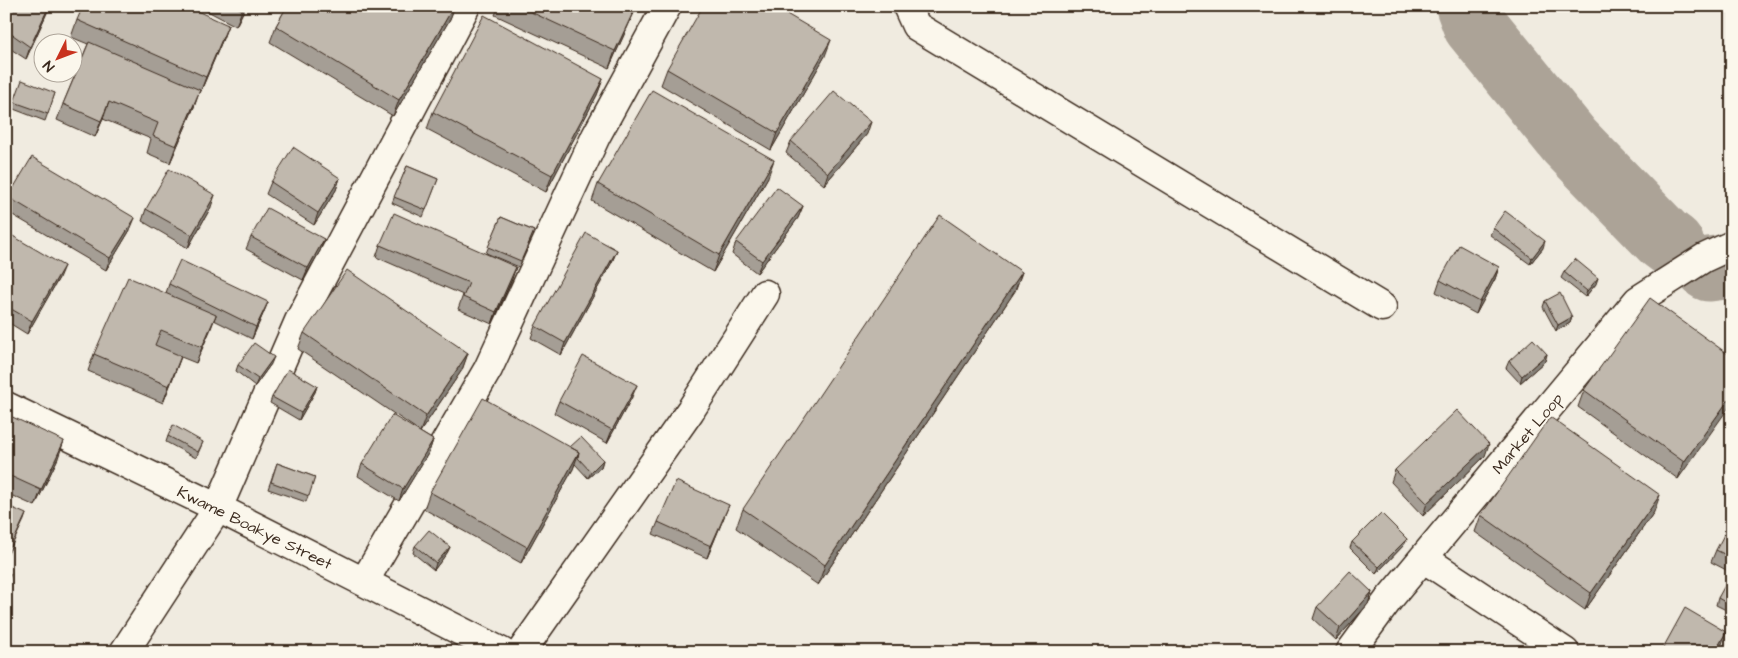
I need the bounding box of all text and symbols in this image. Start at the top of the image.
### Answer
north arrow [32,32,82,82]
text: N [39,56,59,76]
street label: Market Loop [1487,388,1568,479]
street label: Kwame Boakye Street [173,481,336,576]

